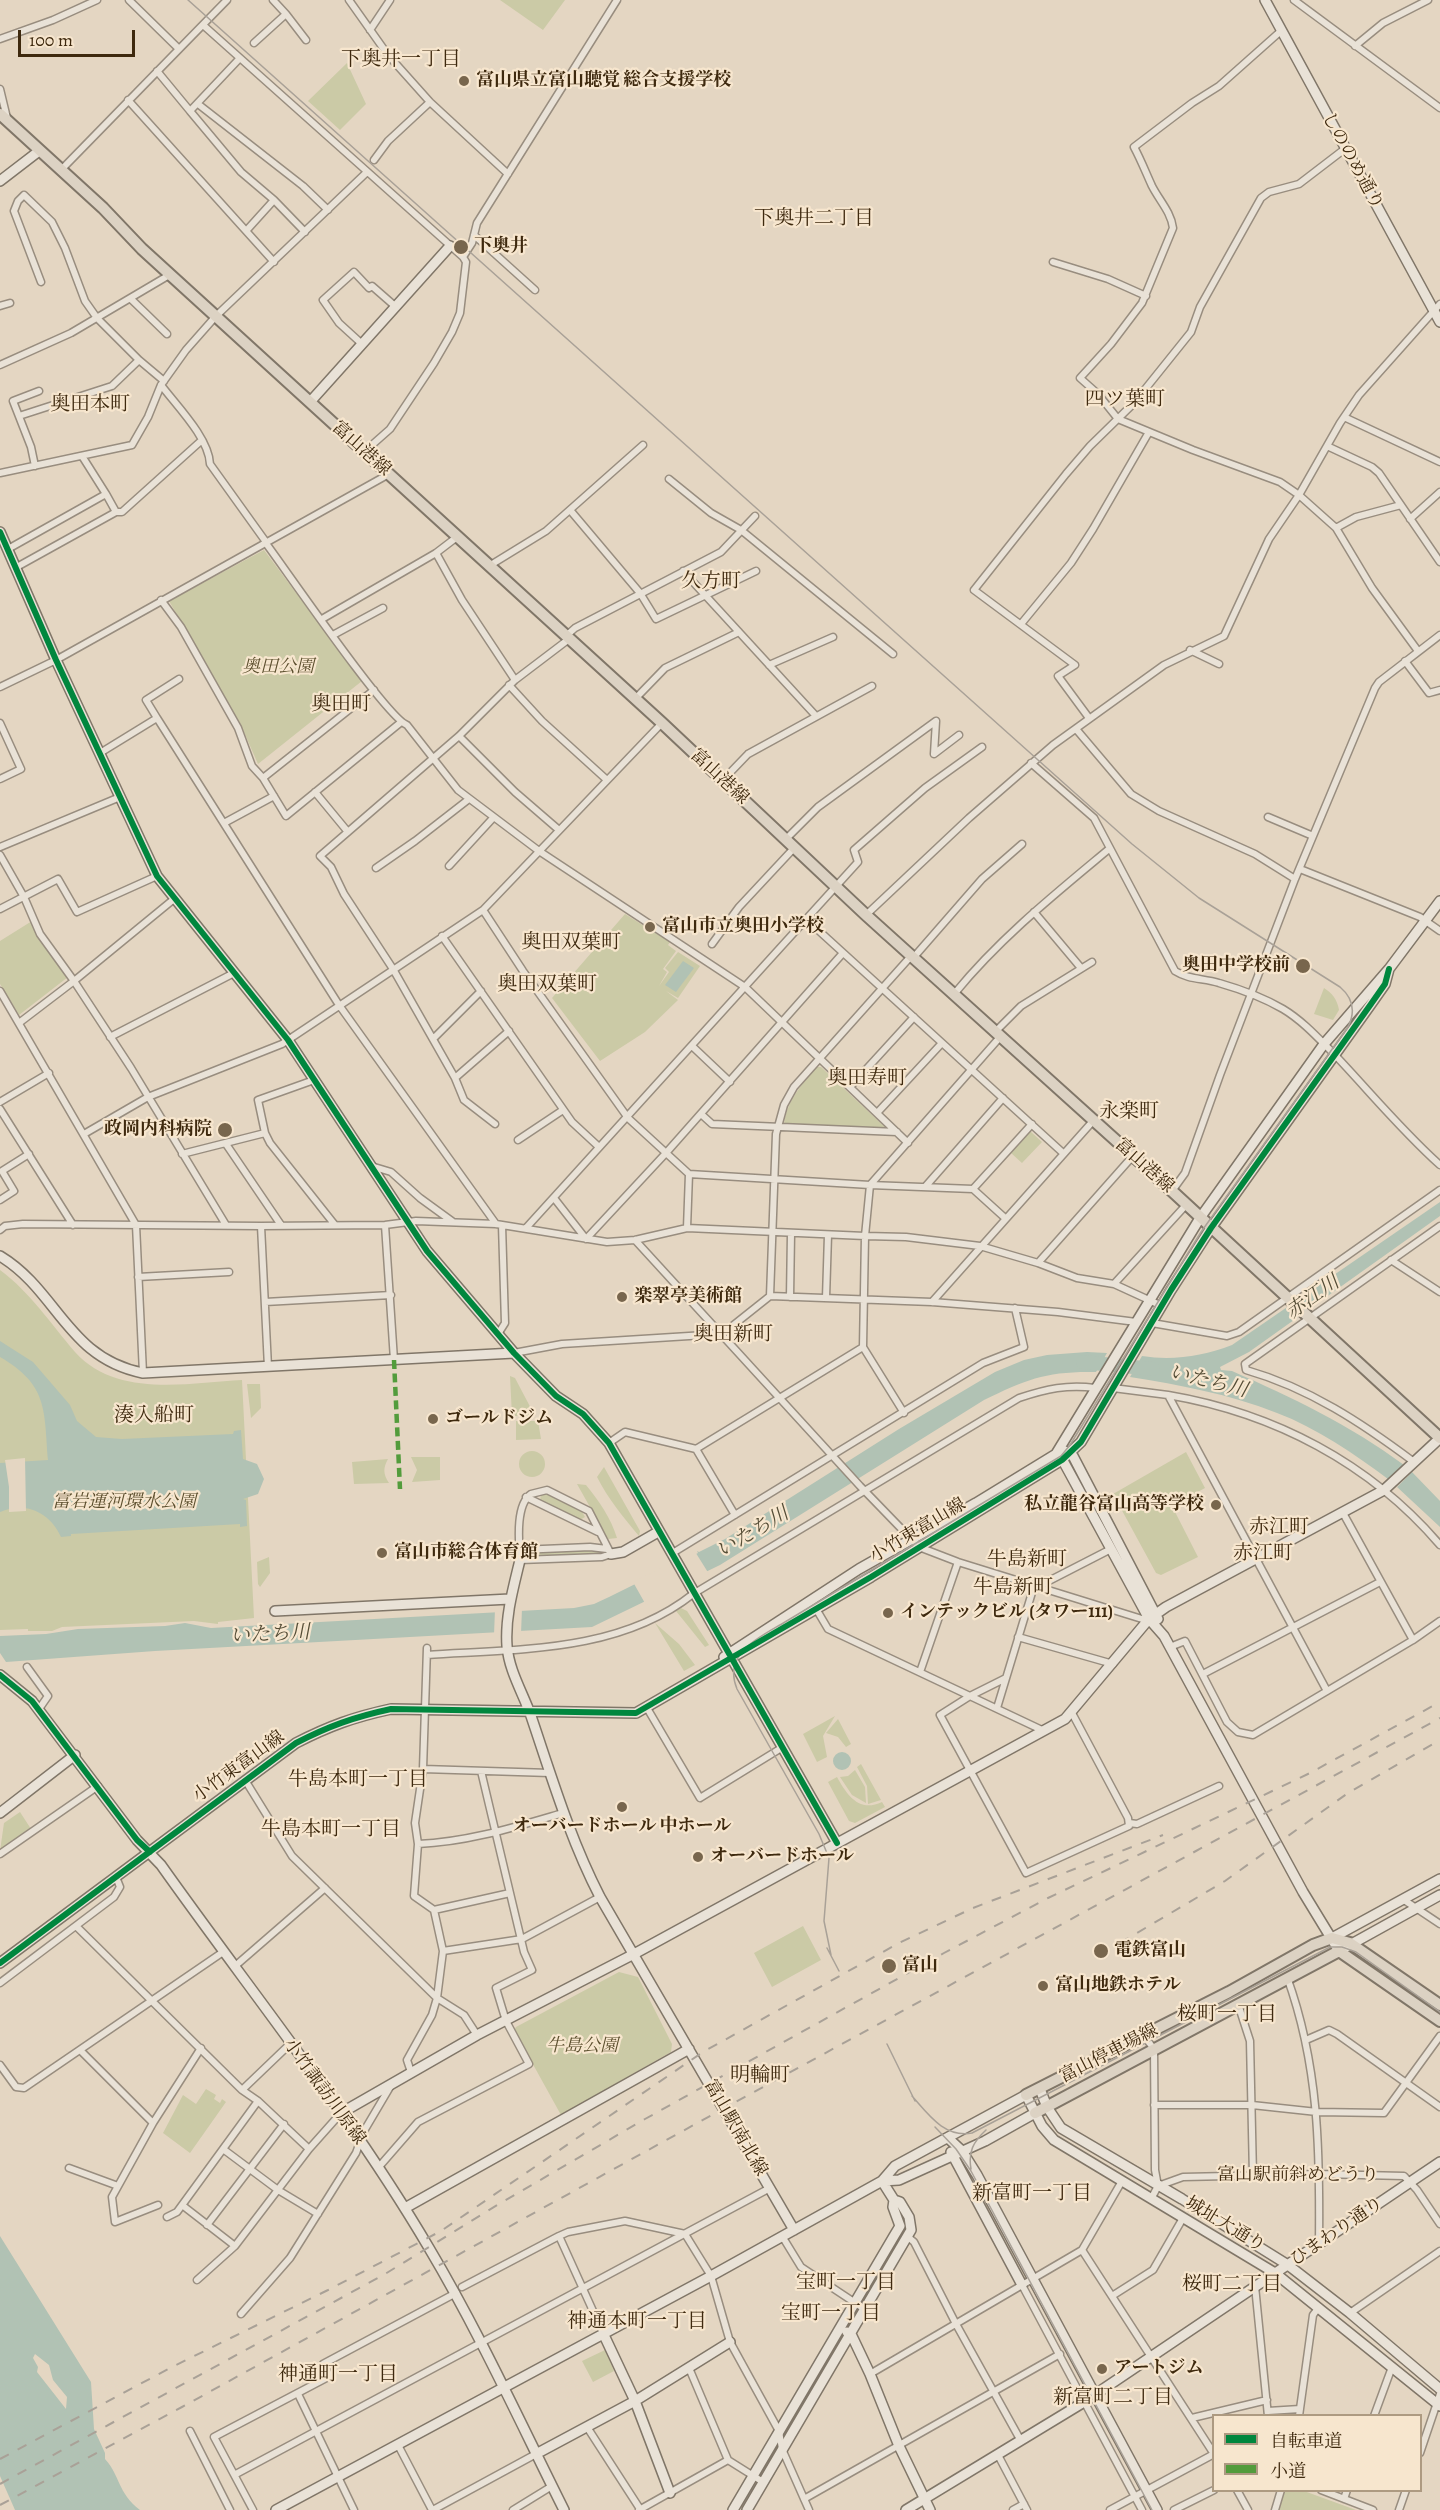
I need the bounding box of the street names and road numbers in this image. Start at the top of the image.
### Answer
street label: しののめ通り [1316,109,1388,213]
street label: 富山港線 [327,417,395,481]
street label: 富山港線 [685,745,753,809]
street label: 富山港線 [1110,1134,1178,1198]
street label: 小竹東富山線 [866,1494,970,1568]
street label: 小竹東富山線 [189,1727,289,1807]
street label: 富山停車場線 [1056,2020,1162,2088]
street label: 小竹諏訪川原線 [278,2035,370,2149]
street label: 富山駅南北線 [699,2076,771,2180]
street label: 富山駅前斜めどうり [1217,2165,1379,2187]
street label: 城址大通り [1181,2193,1269,2257]
street label: ひまわり通り [1286,2193,1388,2271]

